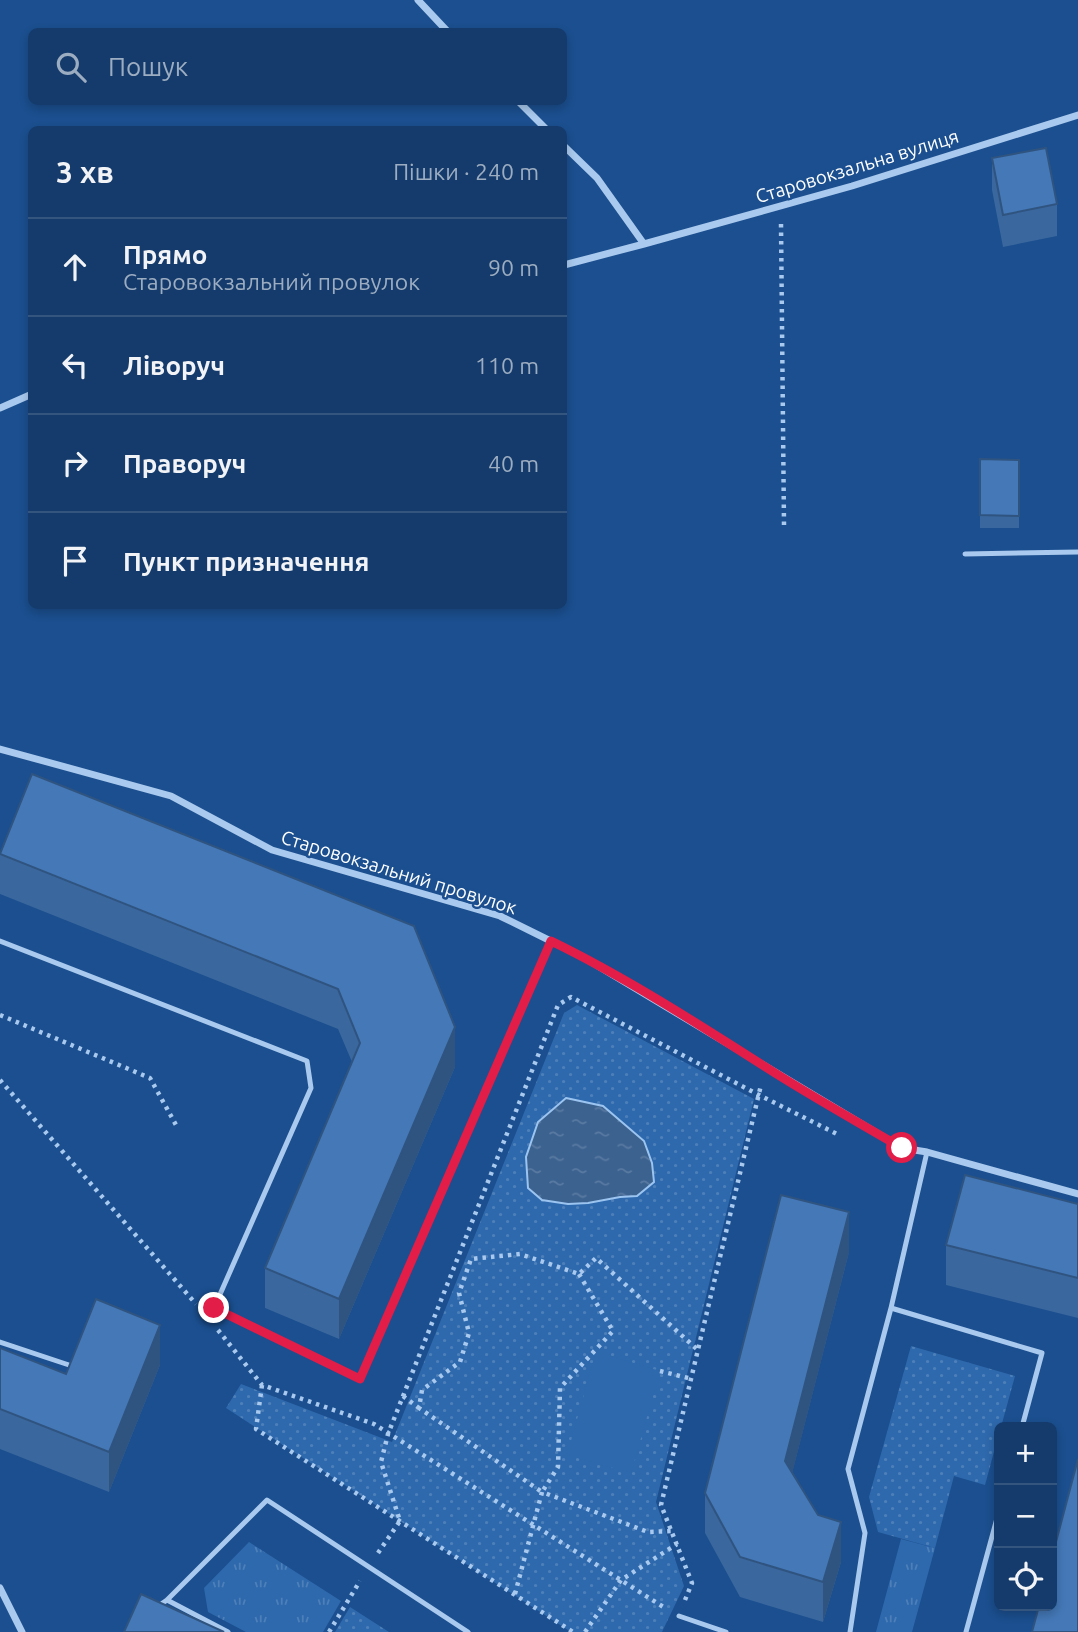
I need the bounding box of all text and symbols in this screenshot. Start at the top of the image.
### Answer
search box [28,28,567,105]
icon: search [52,48,90,86]
text: Пошук [108,52,188,81]
street label: Старовокзальна вулиця [753,125,961,207]
text: 3 хв [56,155,114,189]
text: Пішки · 240 m [393,159,539,184]
text: Прямо [123,240,207,269]
icon: ahead [56,248,94,286]
text: 90 m [488,255,539,280]
text: Старовокзальний провулок [123,269,420,294]
icon: left [56,346,94,384]
text: Ліворуч [123,351,225,380]
text: 110 m [475,353,539,378]
icon: right [56,444,94,482]
text: Праворуч [123,449,246,478]
text: 40 m [488,451,539,476]
icon: arrive [56,542,94,580]
text: Пункт призначення [123,547,369,576]
street label: Старовокзальний провулок [278,826,520,918]
route start [886,1132,917,1163]
route end [198,1292,229,1323]
map controls [994,1422,1057,1611]
button: + [994,1422,1057,1485]
button: − [994,1485,1057,1548]
button: locate [994,1548,1057,1611]

